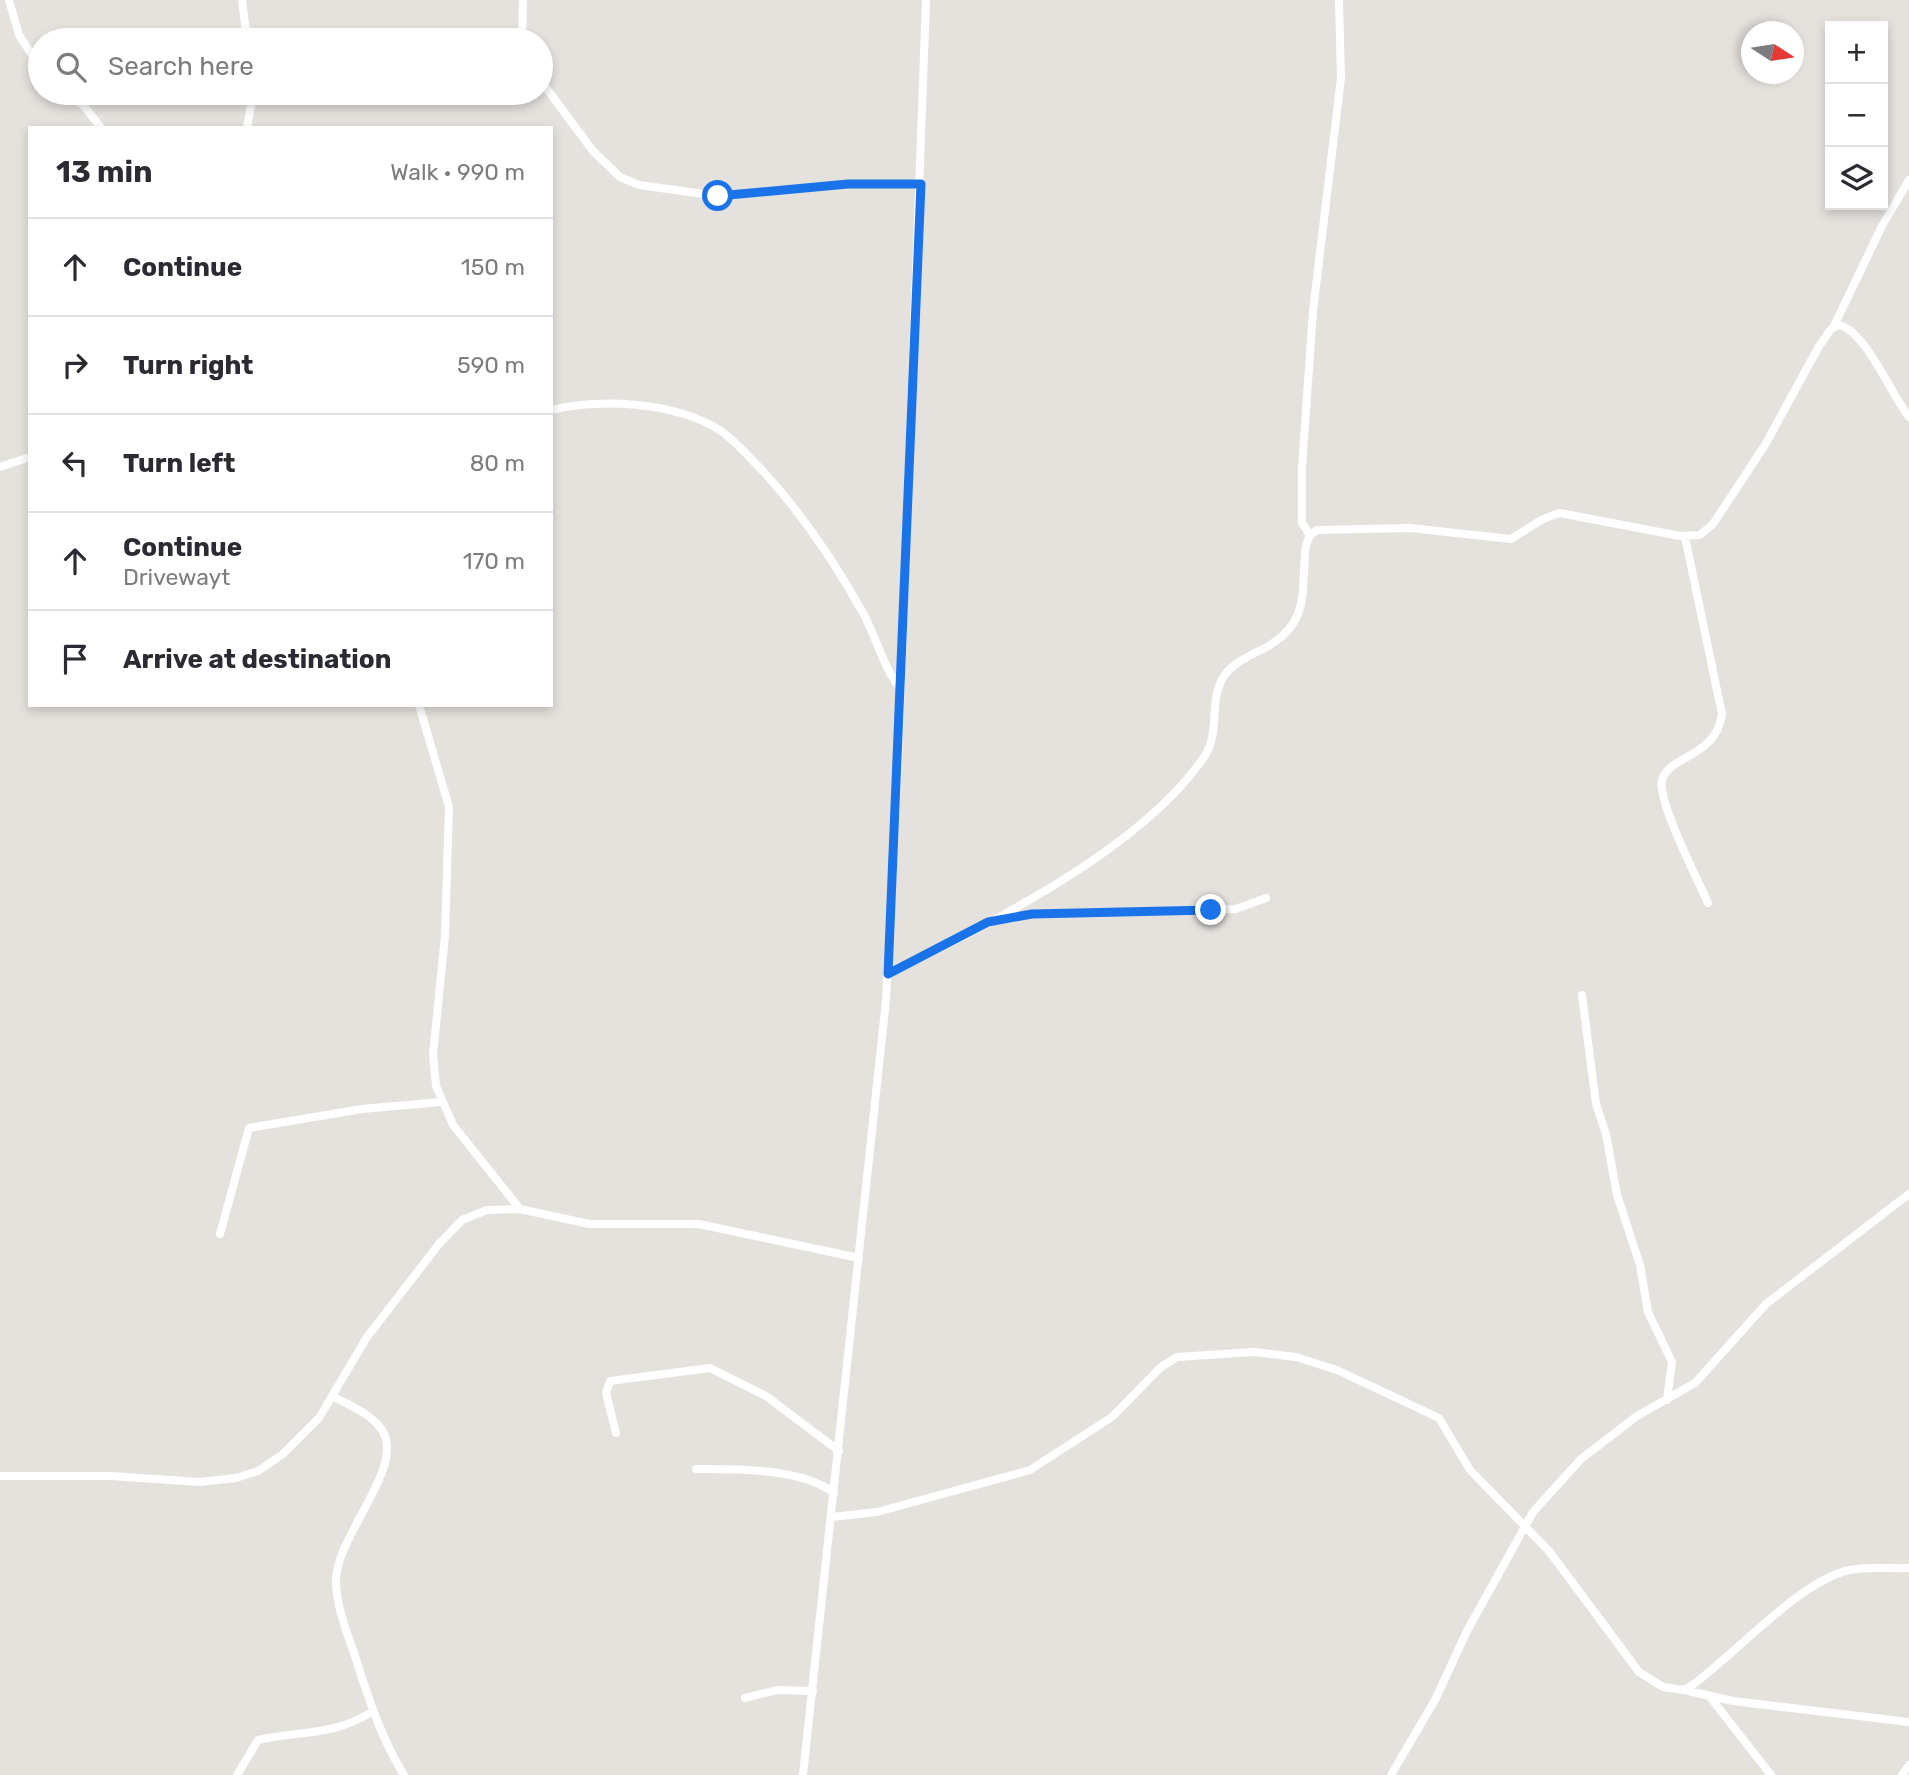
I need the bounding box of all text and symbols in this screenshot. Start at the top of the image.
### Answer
north arrow [1741,21,1804,84]
map controls [1825,21,1888,210]
button: + [1825,21,1888,84]
search box [28,28,553,105]
icon: search [52,48,90,86]
text: Search here [108,51,254,82]
button: − [1825,84,1888,147]
button: layers [1825,147,1888,210]
text: 13 min [56,154,152,190]
text: Walk · 990 m [390,158,525,186]
route start [702,180,733,211]
icon: ahead [56,248,94,286]
text: Continue [123,252,242,283]
text: 150 m [461,253,525,281]
icon: right [56,346,94,384]
text: Turn right [123,350,253,381]
text: 590 m [457,351,525,379]
icon: left [56,444,94,482]
text: Turn left [123,448,235,479]
text: 80 m [470,449,525,477]
text: Continue [123,532,242,563]
icon: ahead [56,542,94,580]
text: 170 m [463,547,525,575]
text: Drivewayt [123,563,230,591]
icon: arrive [56,640,94,678]
text: Arrive at destination [123,644,391,675]
route end [1195,894,1226,925]

